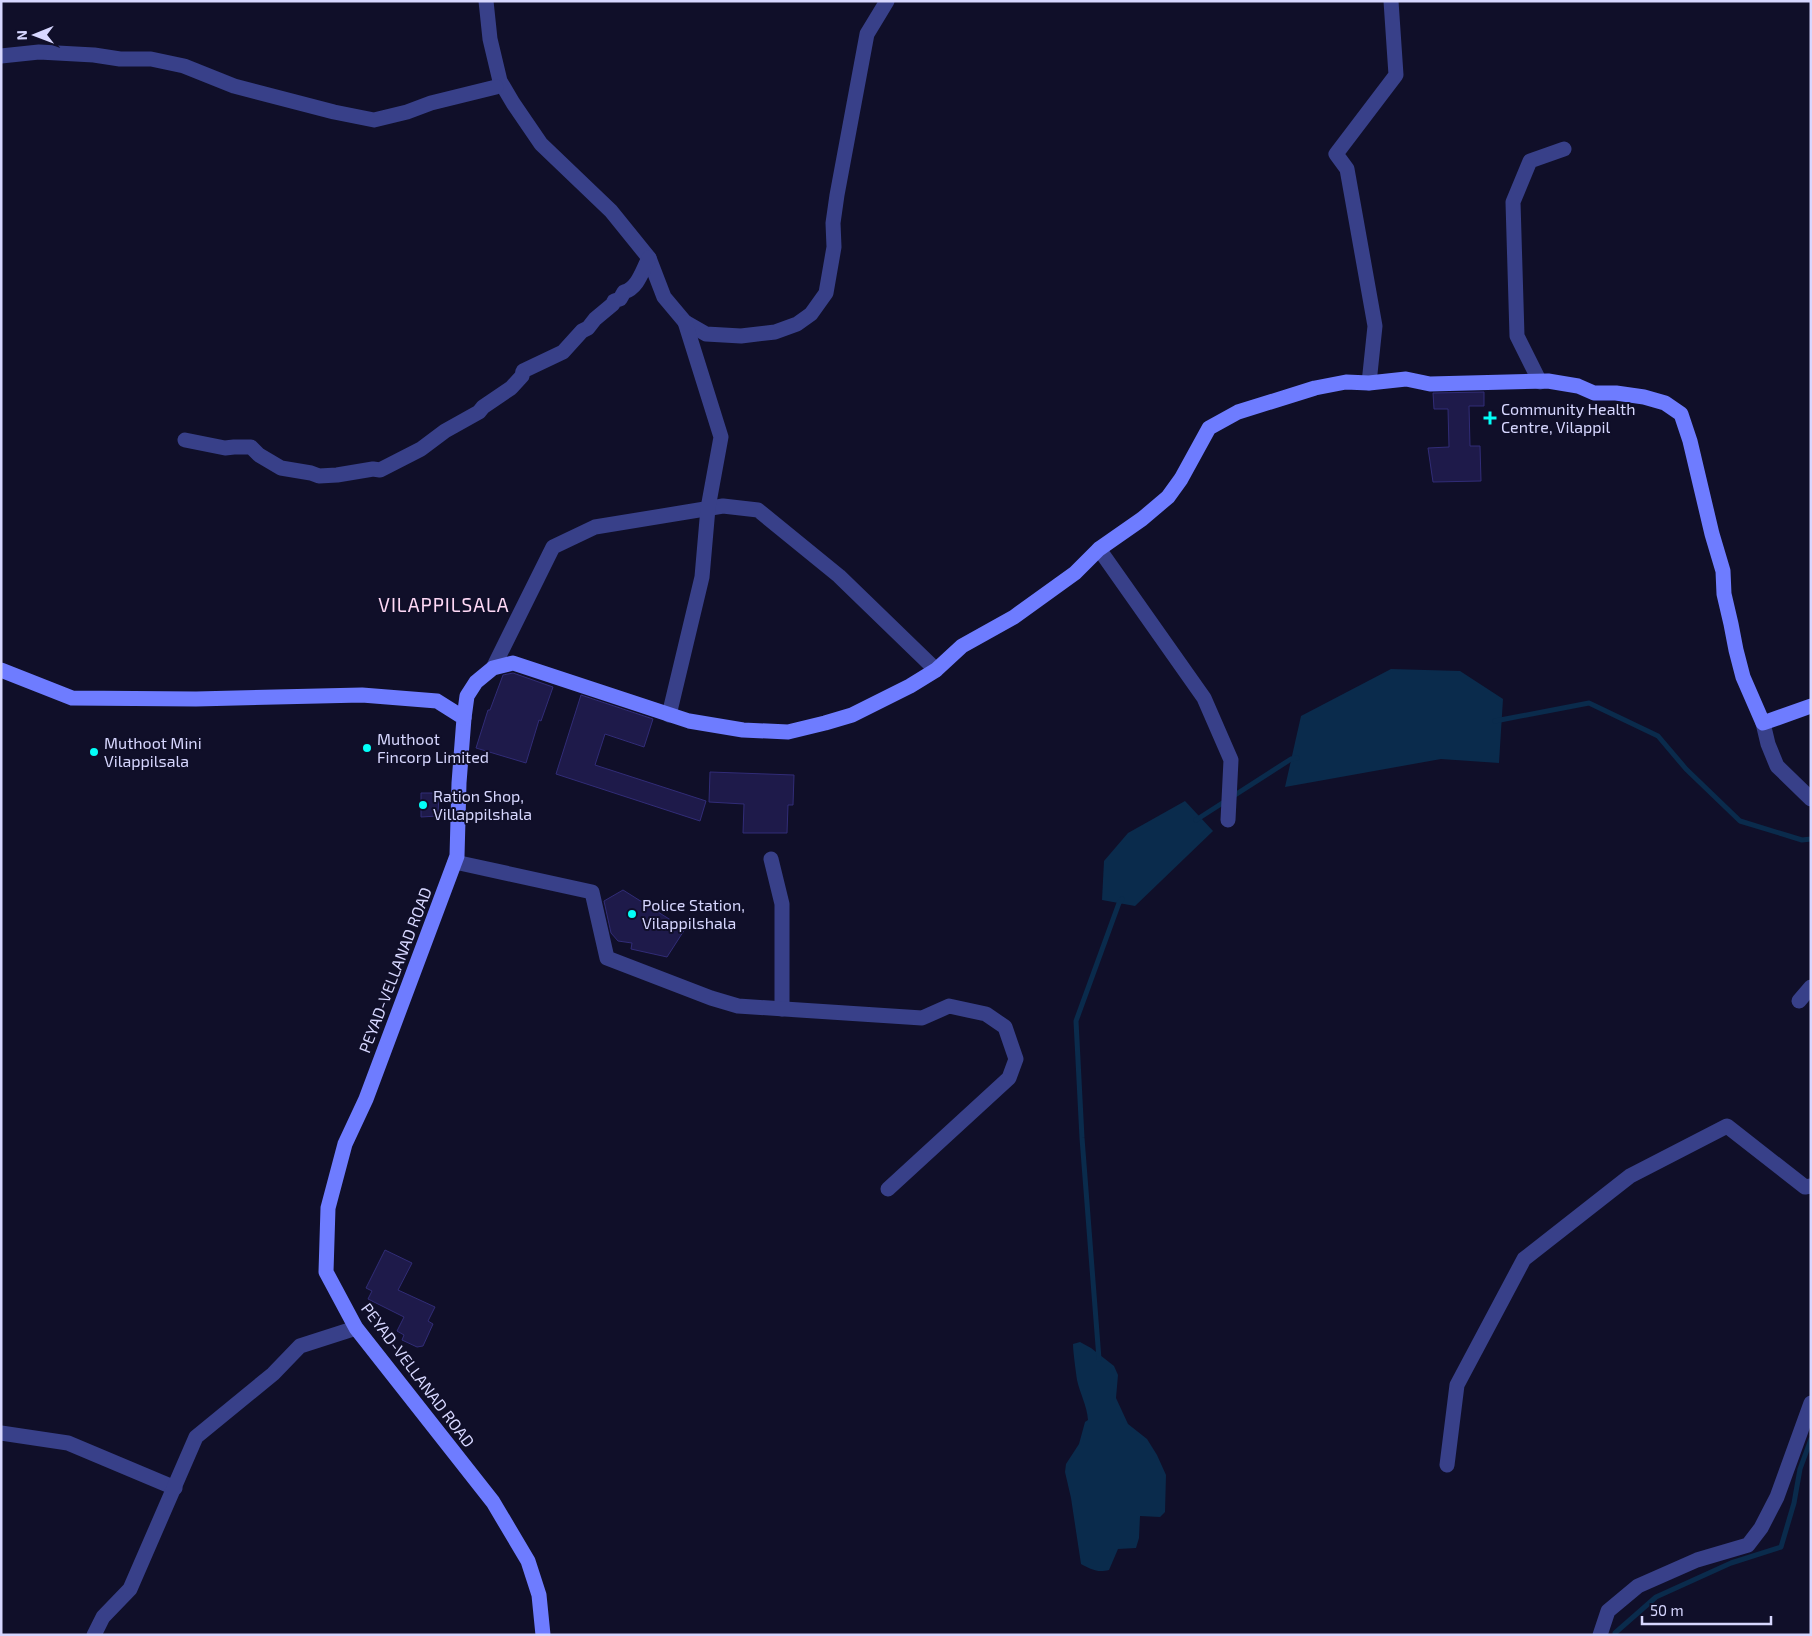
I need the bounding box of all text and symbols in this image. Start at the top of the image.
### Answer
north arrow [10,10,60,60]
text: N [13,30,30,40]
place label: Community Health Centre, Vilappil [1501,399,1636,436]
marker: Community Health Centre, Vilappil [1483,411,1497,425]
district label: VILAPPILSALA [378,593,510,616]
place label: Muthoot Fincorp Limited [377,729,489,766]
place label: Muthoot Mini Vilappilsala [104,733,202,770]
marker: Muthoot Fincorp Limited [361,742,373,754]
marker: Muthoot Mini Vilappilsala [88,746,100,758]
place label: Ration Shop, Villappilshala [433,786,532,823]
marker: Ration Shop, Villappilshala [417,799,429,811]
street label: PEYAD-VELLANAD ROAD [354,884,435,1055]
place label: Police Station, Vilappilshala [642,895,745,932]
marker: Police Station, Vilappilshala [626,908,638,920]
street label: PEYAD-VELLANAD ROAD [358,1299,479,1451]
scale bar [1642,1594,1771,1626]
text: 50 m [1650,1601,1684,1619]

